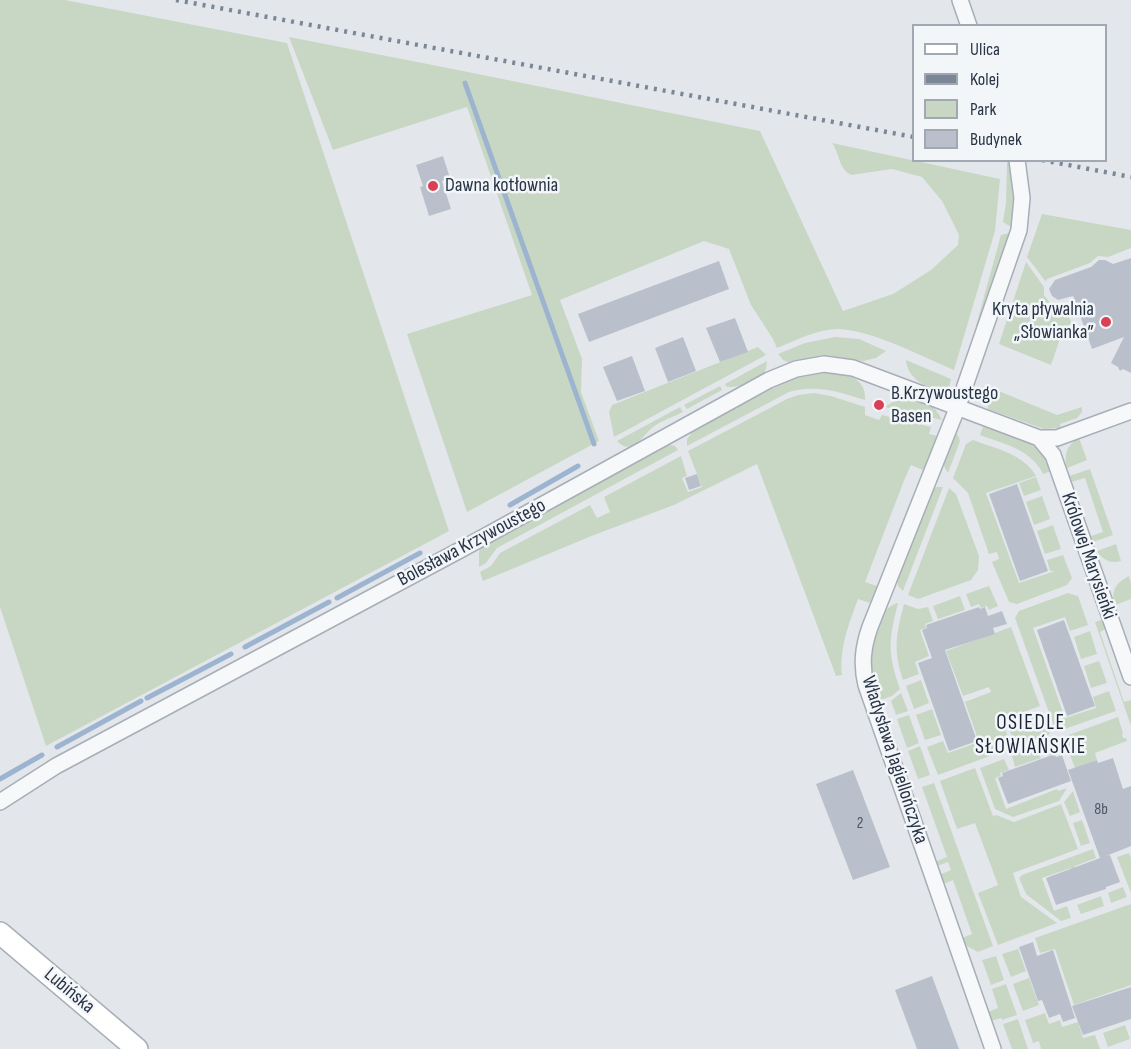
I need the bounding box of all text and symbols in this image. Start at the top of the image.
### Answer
legend [912,24,1107,162]
text: Ulica [970,39,1000,60]
text: Kolej [970,69,999,90]
text: Park [970,99,996,120]
text: Budynek [970,129,1022,150]
place label: Dawna kotłownia [445,174,558,198]
marker: Dawna kotłownia [426,179,440,193]
place label: Kryta pływalnia „Słowianka” [992,298,1094,345]
marker: Kryta pływalnia „Słowianka” [1099,315,1113,329]
place label: B.Krzywoustego Basen [891,382,998,429]
marker: B.Krzywoustego Basen [872,398,886,412]
street label: Królowej Marysieńki [1055,489,1121,623]
street label: Bolesława Krzywoustego [394,494,550,592]
street label: Władysława Jagiellończyka [856,673,932,847]
district label: OSIEDLE SŁOWIAŃSKIE [975,711,1087,761]
house number: 8b [1094,800,1108,820]
house number: 2 [857,814,863,834]
street label: Lubińska [39,963,99,1019]

